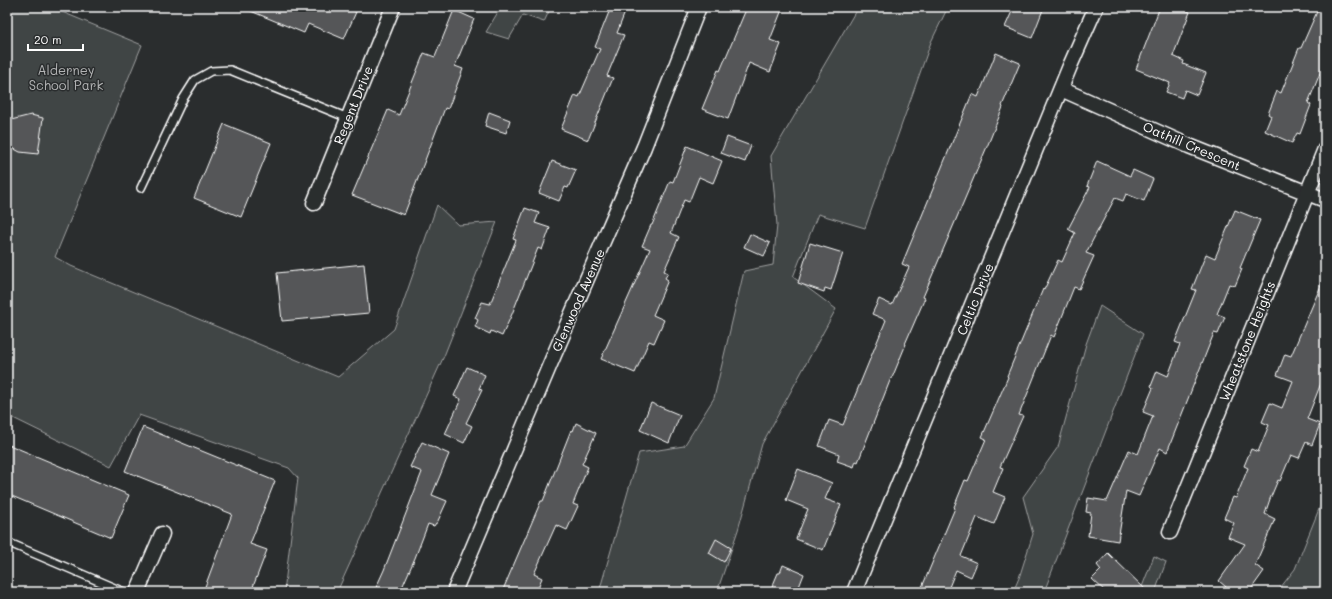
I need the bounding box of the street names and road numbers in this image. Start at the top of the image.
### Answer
street label: Regent Drive [329,63,376,147]
street label: Oathill Crescent [1141,117,1244,174]
street label: Glenwood Avenue [547,246,608,354]
street label: Celtic Drive [952,260,997,337]
street label: Wheatstone Heights [1215,278,1278,403]

